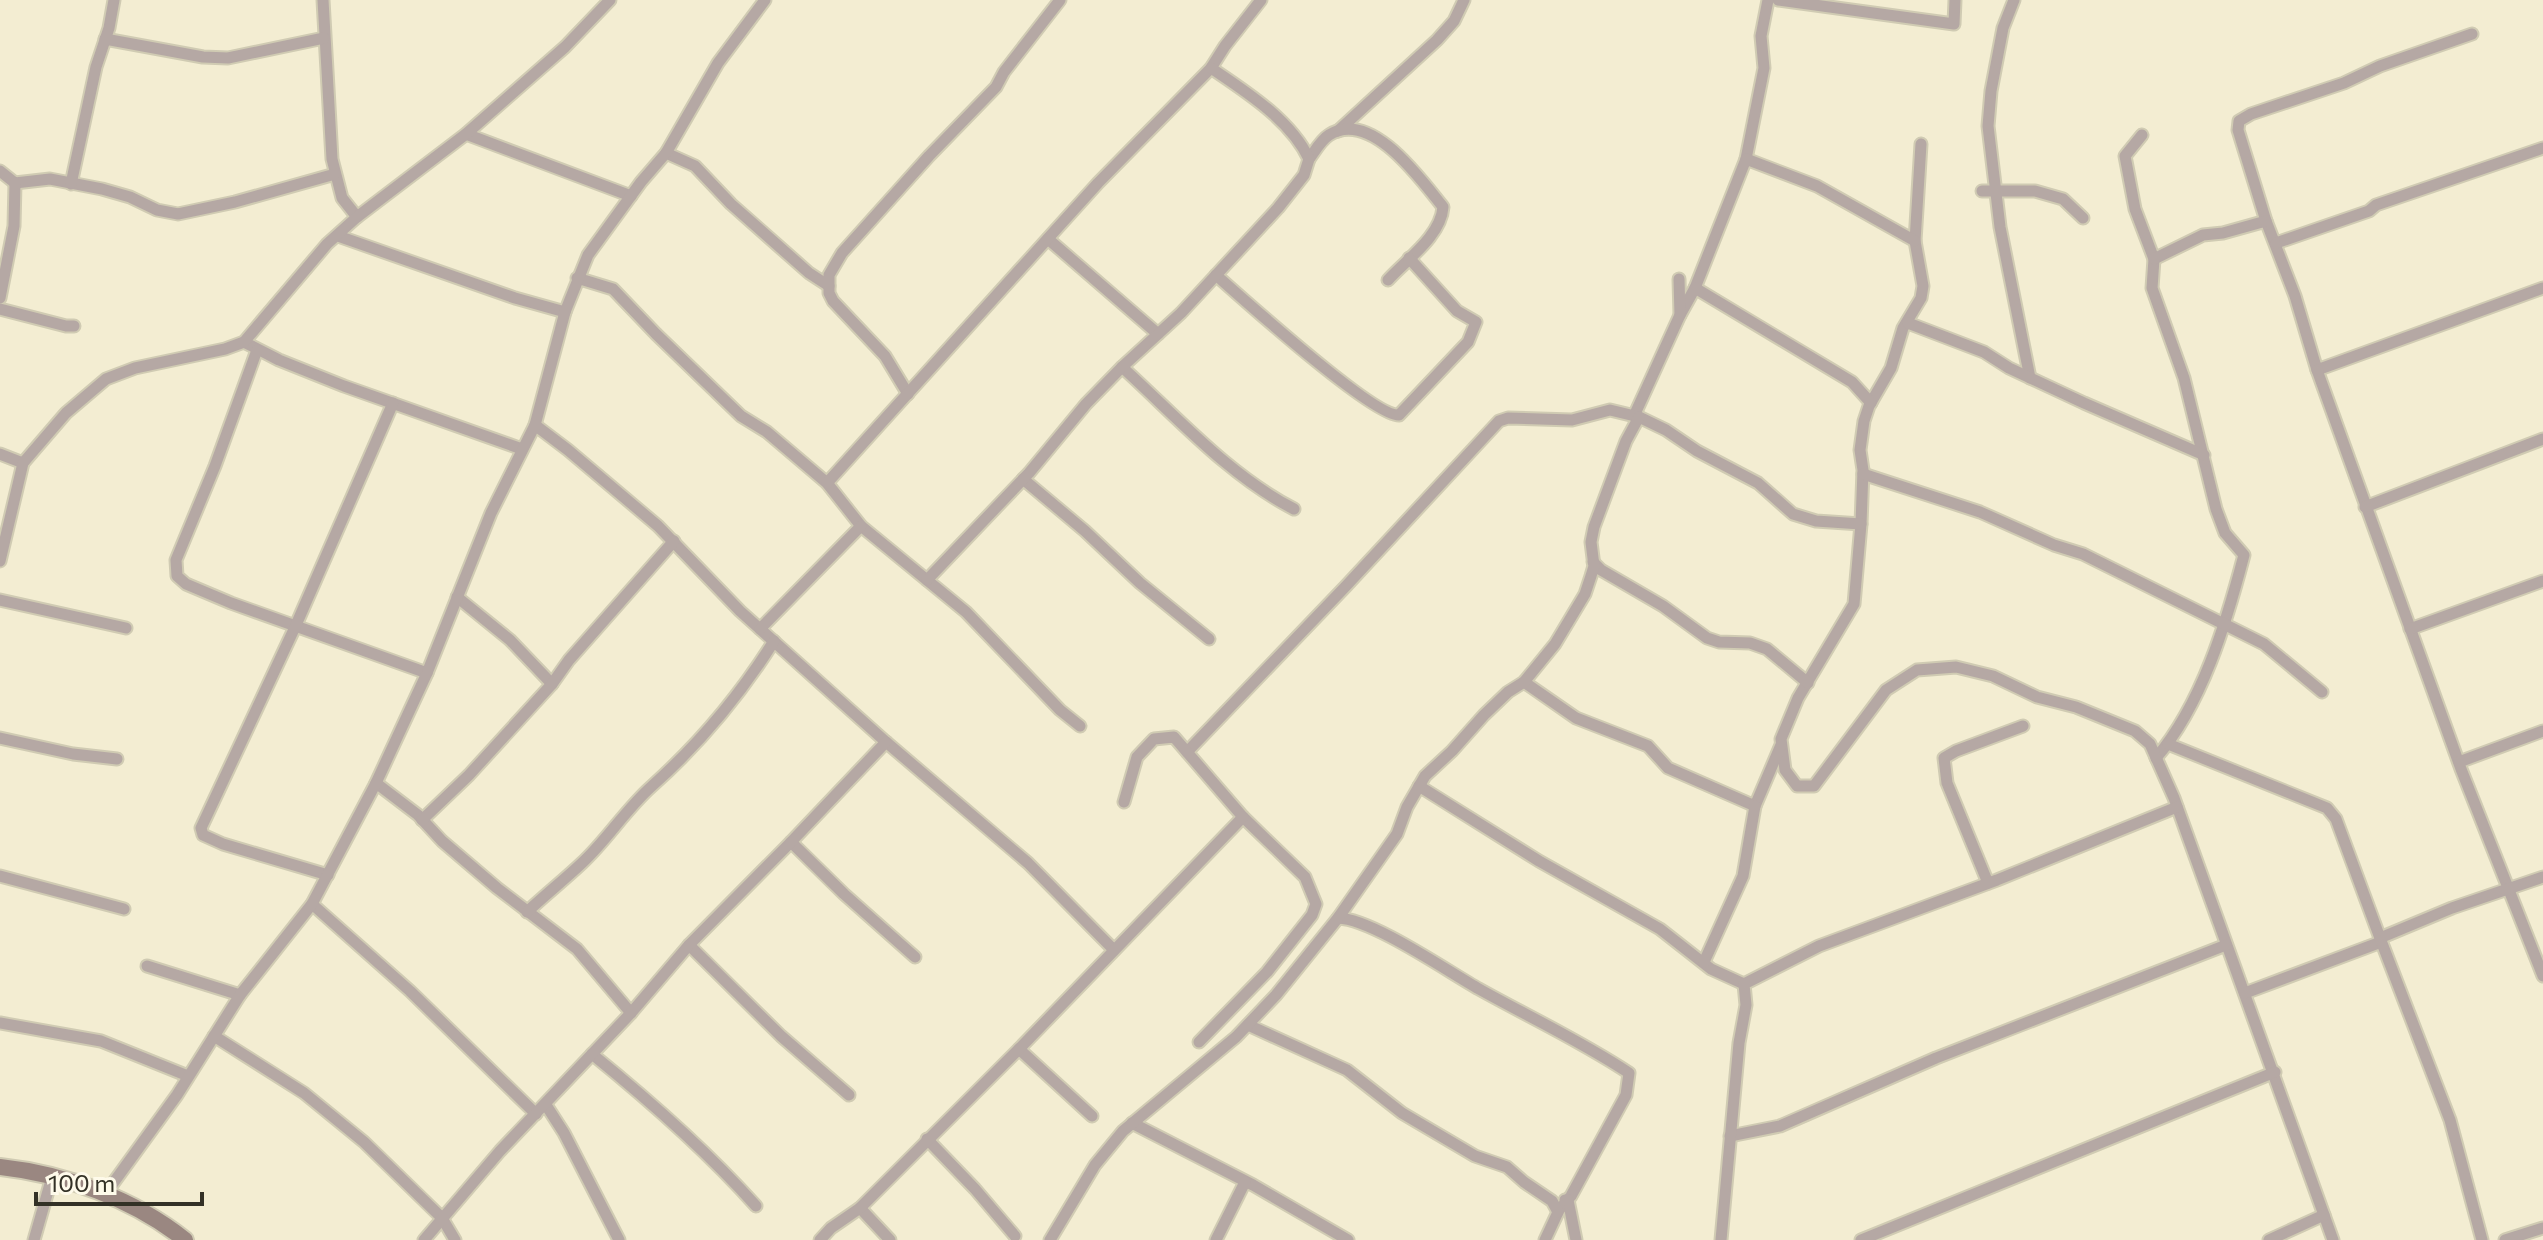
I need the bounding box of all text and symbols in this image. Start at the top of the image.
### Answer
scale bar [36,1156,202,1206]
text: 100 m [48,1168,115,1197]

